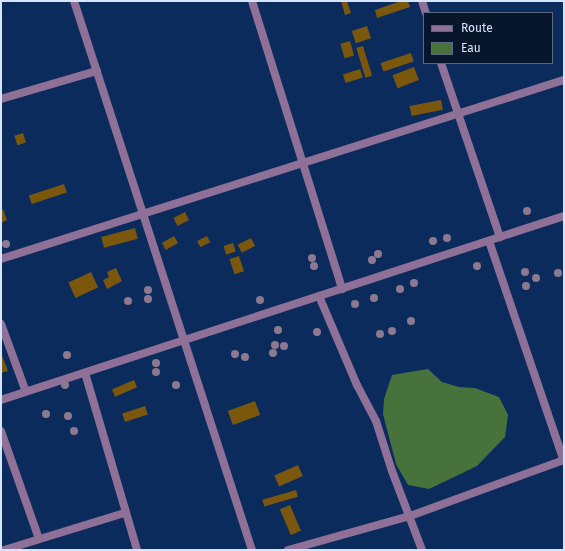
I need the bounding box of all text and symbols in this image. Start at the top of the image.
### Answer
legend [423,12,553,64]
text: Route [461,21,493,35]
text: Eau [461,41,481,55]

